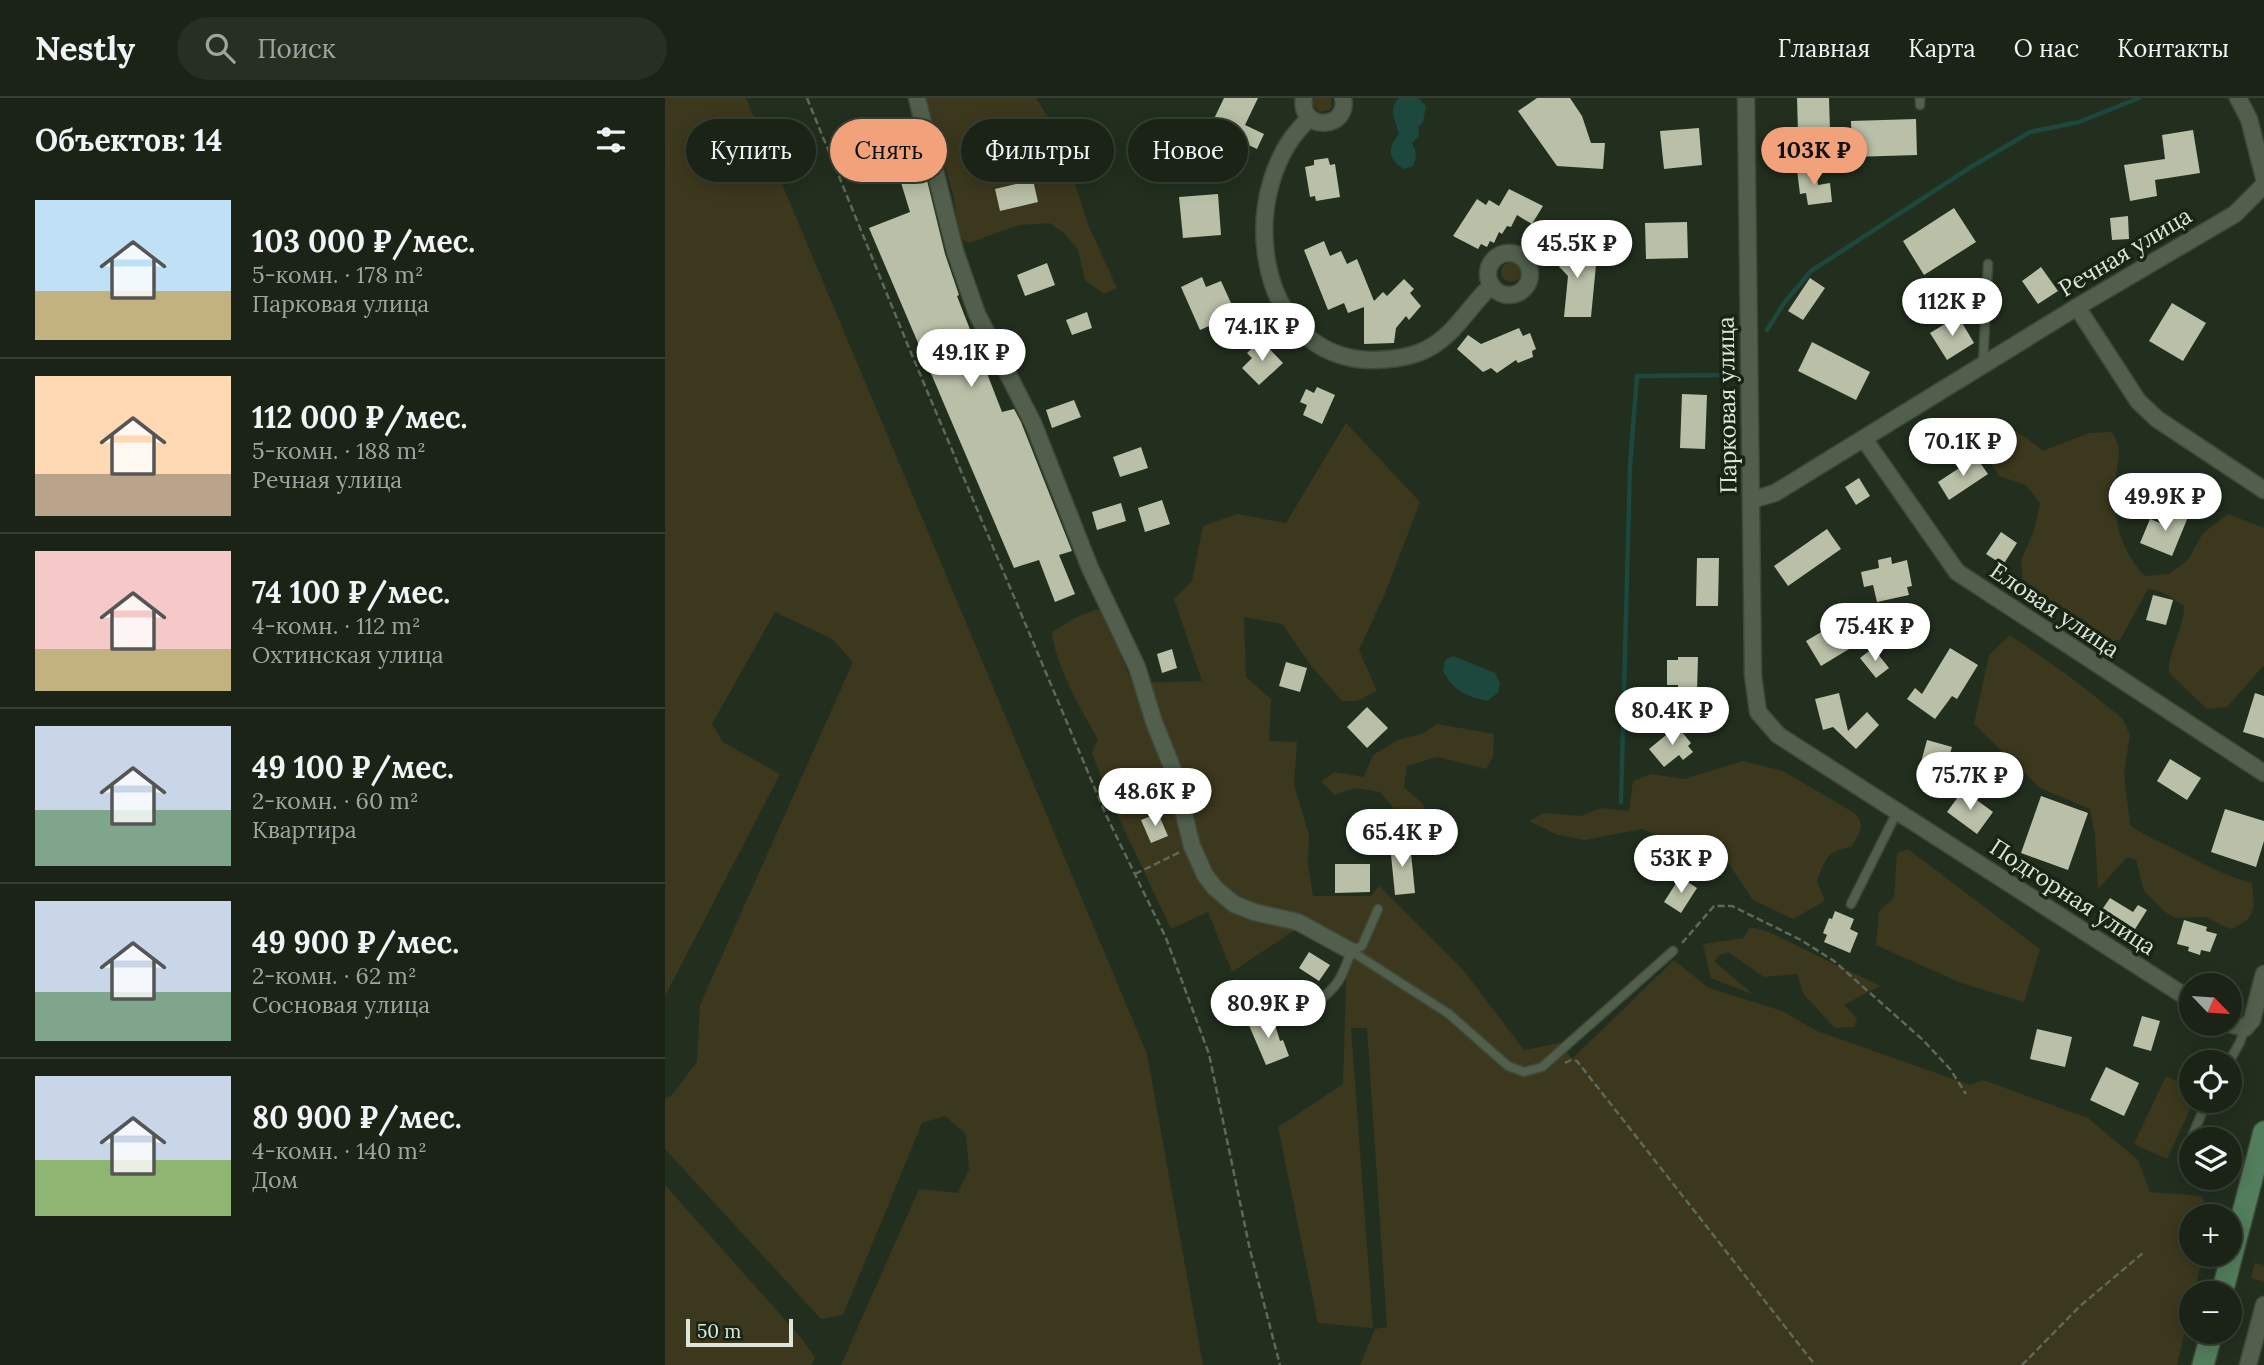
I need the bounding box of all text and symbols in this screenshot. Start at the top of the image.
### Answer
search box [177,17,667,80]
text: Nestly [35,27,135,69]
icon: search [201,29,239,67]
text: Поиск [257,32,336,65]
text: Главная [1778,33,1870,64]
text: Карта [1908,33,1976,64]
text: О нас [2014,33,2079,64]
text: Контакты [2117,33,2229,64]
chip: Купить [686,119,816,182]
chip: Снять [830,119,947,182]
chip: Фильтры [961,119,1114,182]
chip: Новое [1128,119,1248,182]
text: Объектов: 14 [35,121,222,159]
icon: filters [592,121,630,159]
pin: 103K ₽ [1757,127,1871,187]
text: 103K ₽ [1777,135,1851,164]
street label: Речная улица [2053,200,2197,303]
pin: 45.5K ₽ [1512,220,1642,280]
text: 103 000 ₽/мес. [252,222,475,260]
icon: home [91,228,175,312]
text: 45.5K ₽ [1537,228,1617,257]
text: 5-комн. · 178 m² [252,260,424,289]
pin: 112K ₽ [1895,278,2009,338]
text: 112K ₽ [1918,286,1986,315]
text: Парковая улица [252,289,429,318]
pin: 74.1K ₽ [1197,303,1327,363]
text: 74.1K ₽ [1225,311,1299,340]
street label: Парковая улица [1710,316,1743,494]
pin: 49.1K ₽ [906,330,1036,389]
text: 49.1K ₽ [933,337,1009,366]
text: 112 000 ₽/мес. [252,398,468,436]
icon: home [91,404,175,488]
pin: 70.1K ₽ [1898,418,2028,478]
text: 70.1K ₽ [1925,426,2001,455]
text: 5-комн. · 188 m² [252,436,426,465]
text: Речная улица [252,465,402,494]
pin: 49.9K ₽ [2100,474,2230,533]
text: 49.9K ₽ [2125,481,2205,510]
street label: Еловая улица [1985,556,2126,664]
text: 74 100 ₽/мес. [252,573,450,611]
icon: home [91,579,175,663]
pin: 75.4K ₽ [1810,603,1940,663]
text: 4-комн. · 112 m² [252,611,421,640]
text: 75.4K ₽ [1836,611,1914,640]
text: Охтинская улица [252,640,444,669]
pin: 80.4K ₽ [1607,688,1737,747]
text: 80.4K ₽ [1631,695,1713,724]
text: 49 100 ₽/мес. [252,748,454,786]
pin: 75.7K ₽ [1905,752,2035,812]
icon: home [91,754,175,838]
text: 75.7K ₽ [1932,760,2008,789]
pin: 48.6K ₽ [1090,768,1220,828]
text: 48.6K ₽ [1115,776,1195,805]
text: 2-комн. · 60 m² [252,786,419,815]
pin: 65.4K ₽ [1337,810,1467,869]
text: Квартира [252,815,357,844]
text: 65.4K ₽ [1362,817,1442,846]
street label: Подгорная улица [1985,832,2162,961]
pin: 53K ₽ [1632,836,1730,895]
text: 53K ₽ [1650,843,1712,872]
text: 49 900 ₽/мес. [252,923,459,961]
icon: home [91,929,175,1013]
text: 2-комн. · 62 m² [252,961,417,990]
north arrow [2179,973,2242,1036]
map controls [2179,973,2242,1344]
pin: 80.9K ₽ [1203,981,1333,1040]
text: 80.9K ₽ [1227,988,1309,1017]
text: Сосновая улица [252,990,430,1019]
button: locate [2179,1050,2242,1113]
text: 80 900 ₽/мес. [252,1098,462,1136]
icon: home [91,1104,175,1188]
button: layers [2179,1127,2242,1190]
text: 4-комн. · 140 m² [252,1136,427,1165]
text: Дом [252,1165,298,1194]
button: + [2179,1204,2242,1267]
button: − [2179,1281,2242,1344]
scale bar [686,1316,793,1348]
text: 50 m [697,1319,741,1343]

